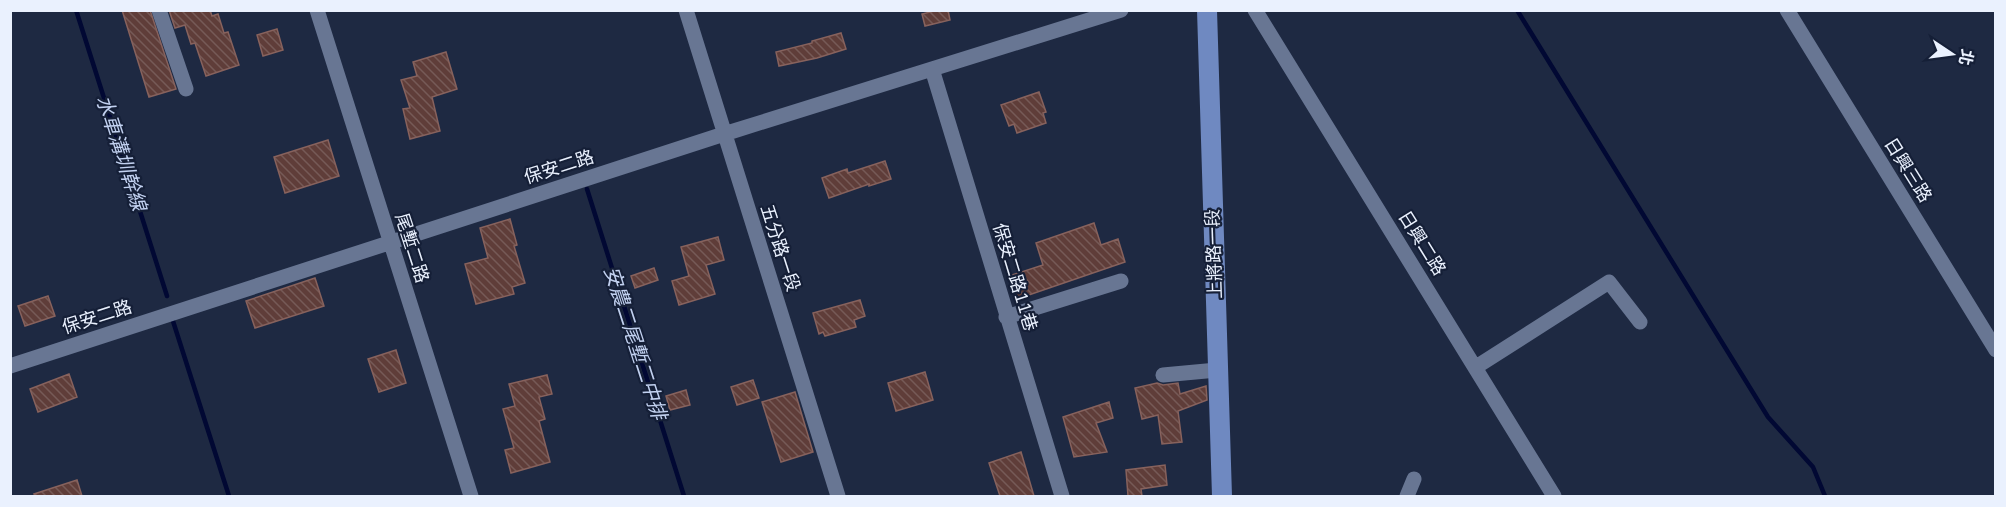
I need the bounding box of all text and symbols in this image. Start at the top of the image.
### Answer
north arrow [1922,24,1982,84]
text: 北 [1953,47,1978,67]
water label: 水車溝圳幹線 [90,92,153,216]
street label: 日興三路 [1879,133,1937,207]
street label: 保安二路 [521,144,597,190]
street label: 五分路一段 [755,201,805,295]
street label: 日興二路 [1393,206,1451,280]
street label: 上將路一段 [1200,209,1228,299]
street label: 尾塹二路 [389,210,435,286]
street label: 保安二路11巷 [987,220,1043,334]
water label: 安農二尾塹二中排 [597,263,673,426]
street label: 保安二路 [59,294,135,340]

